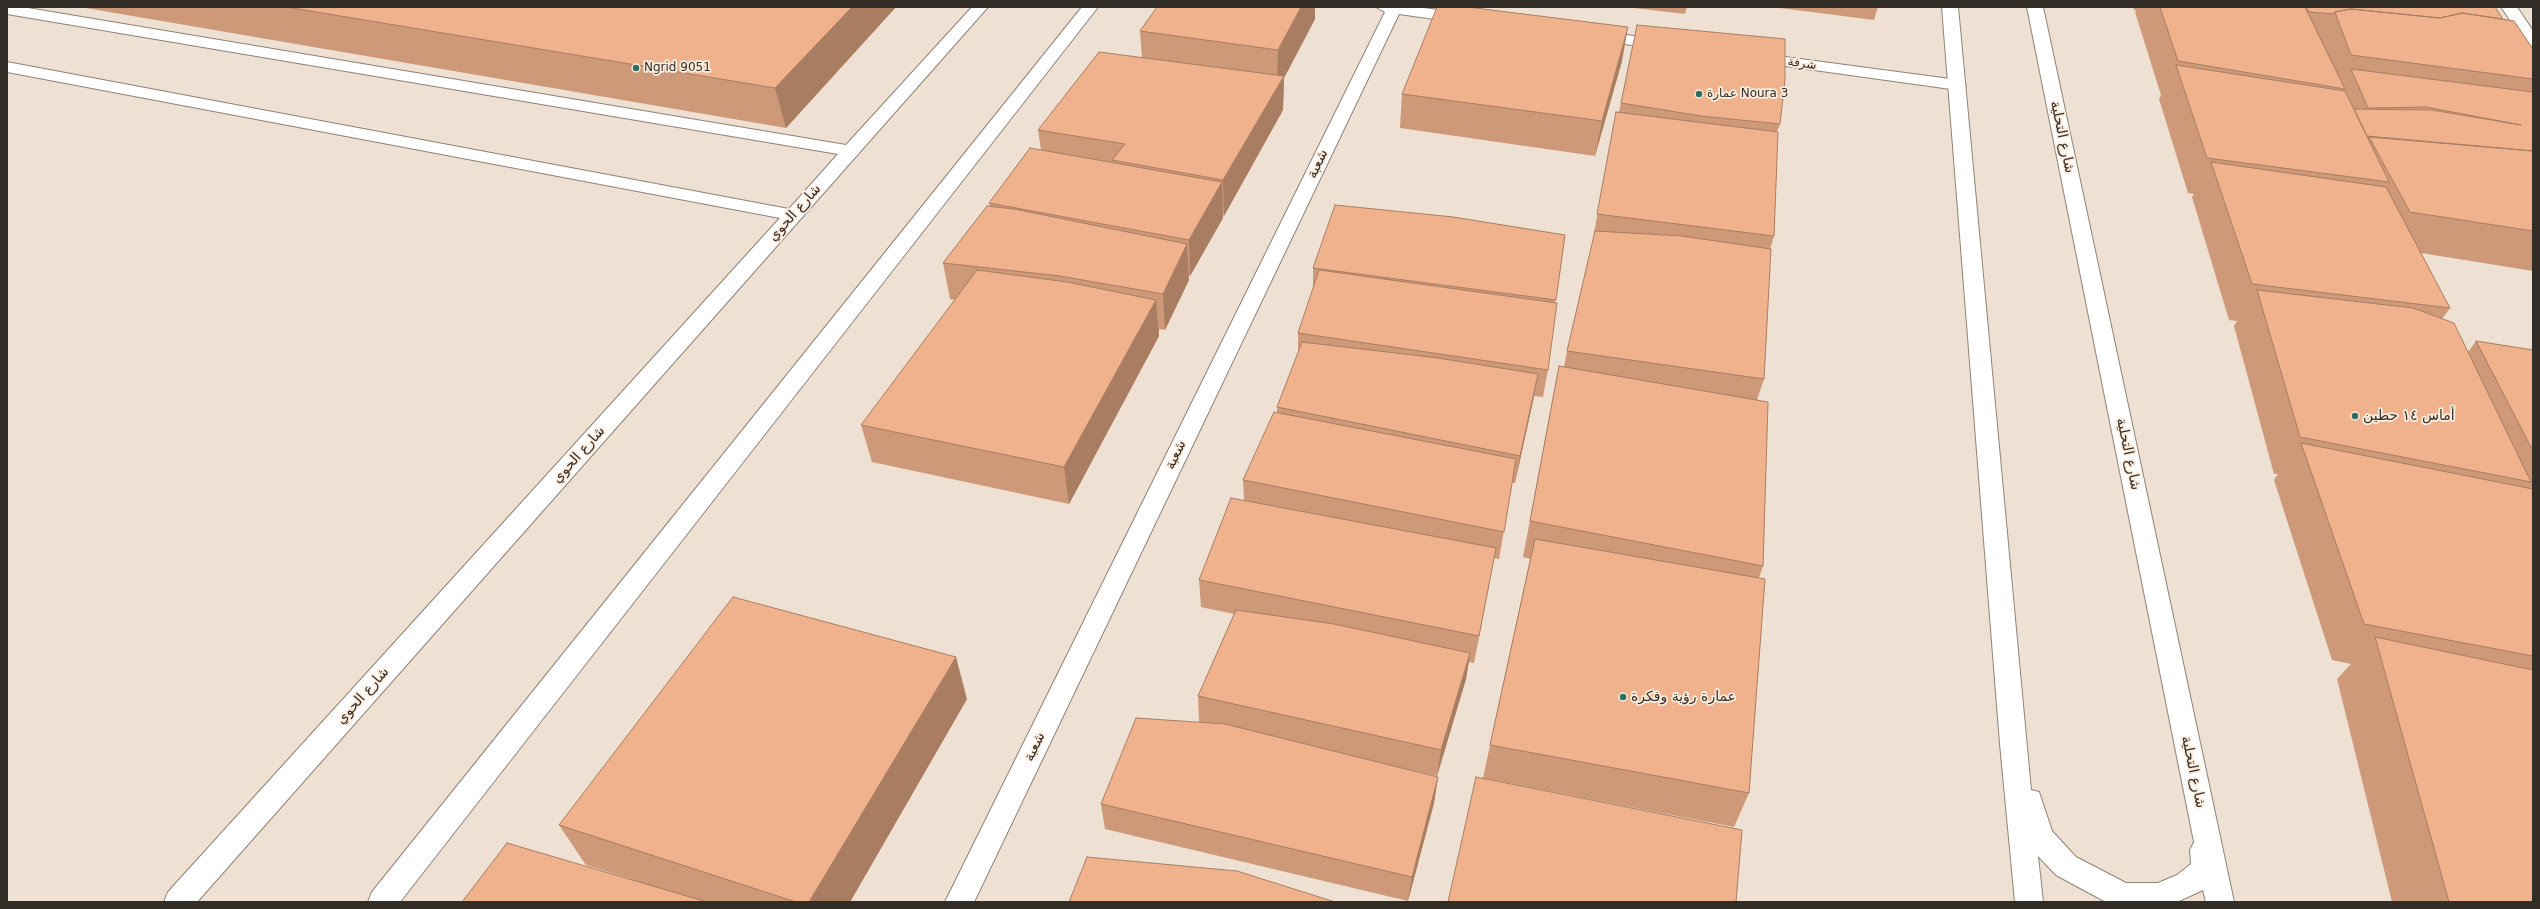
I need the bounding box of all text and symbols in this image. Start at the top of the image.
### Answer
street label: شرفة [1787,55,1817,73]
place label: Ngrid 9051 [644,61,711,75]
marker: Ngrid 9051 [631,63,641,73]
place label: عمارة Noura 3 [1707,87,1788,101]
marker: عمارة Noura 3 [1694,89,1704,99]
street label: شارع التحلية [2046,99,2078,175]
street label: شعبة [1304,147,1332,181]
street label: شارع الحوي [765,181,825,245]
place label: أماس ١٤ حطين [2363,408,2455,424]
marker: أماس ١٤ حطين [2350,411,2360,421]
street label: شارع التحلية [2112,416,2144,492]
street label: شارع الحوي [549,423,609,487]
street label: شعبة [1162,438,1190,472]
street label: شارع الحوي [333,664,393,728]
place label: عمارة رؤية وفكرة [1631,689,1736,705]
marker: عمارة رؤية وفكرة [1618,692,1628,702]
street label: شعبة [1021,730,1049,764]
street label: شارع التحلية [2177,734,2209,810]

